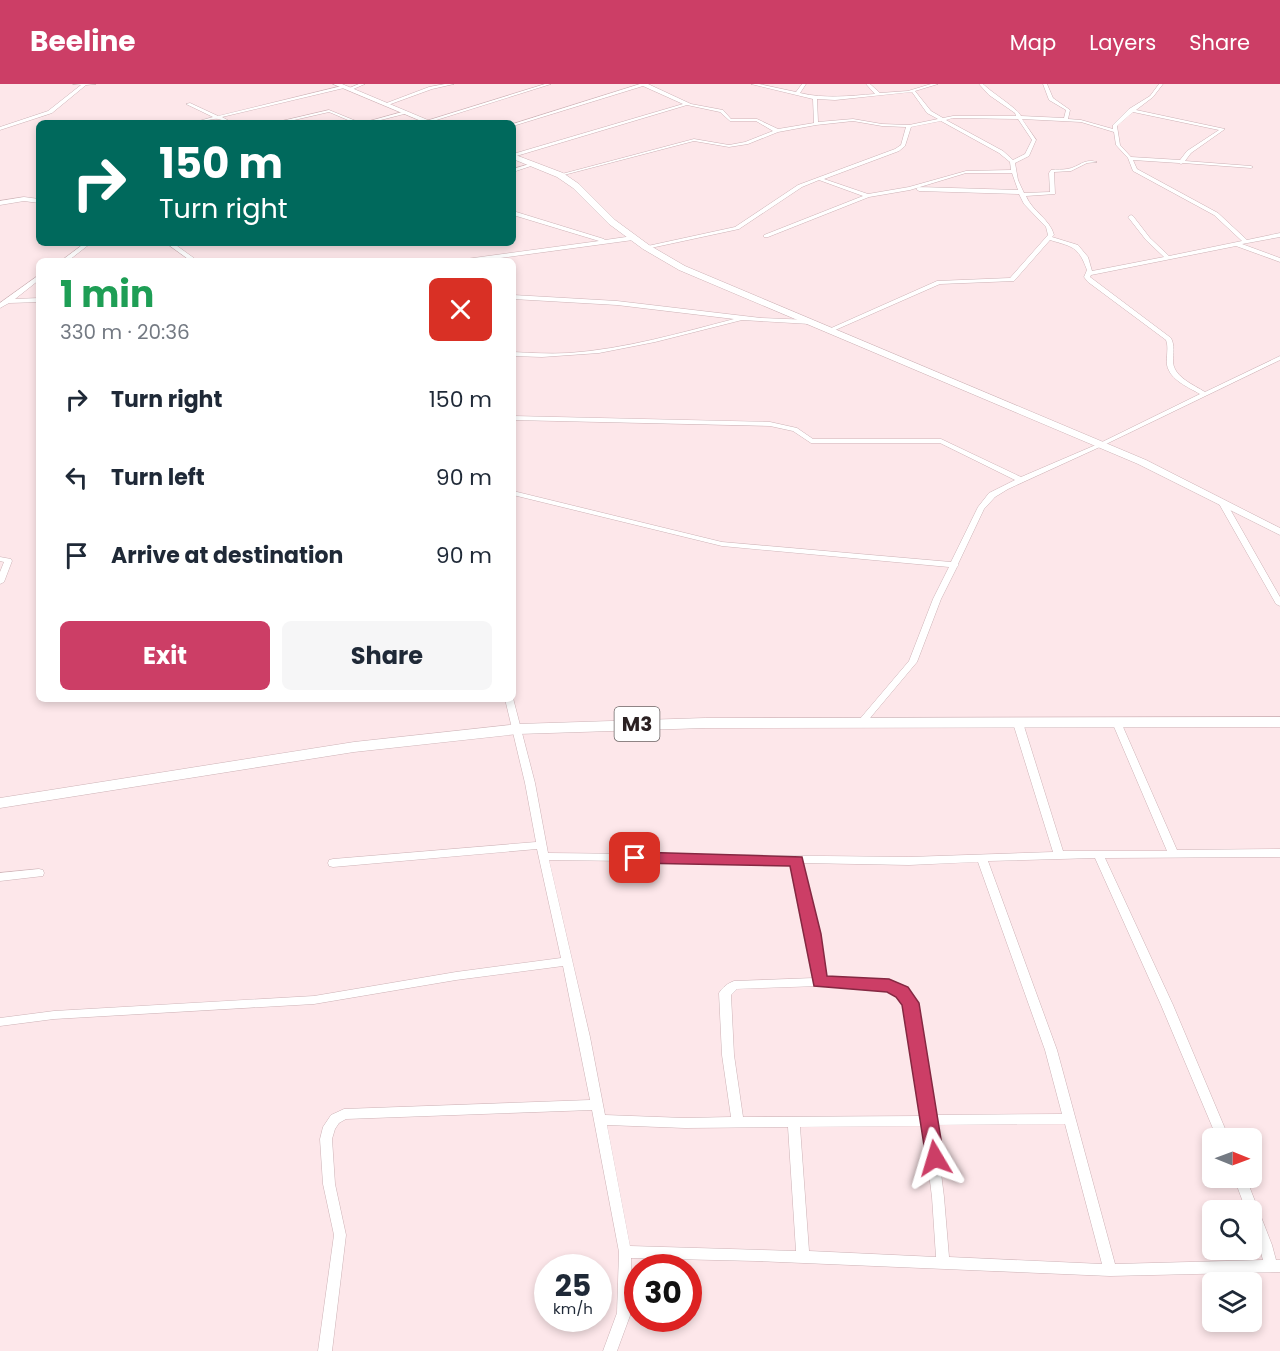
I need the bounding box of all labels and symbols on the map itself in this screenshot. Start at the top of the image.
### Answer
road number: M3 [614,707,660,741]
pin [609,832,660,883]
position arrow [903,1126,967,1190]
north arrow [1202,1128,1262,1188]
speed limit sign: 30 [624,1254,702,1332]

